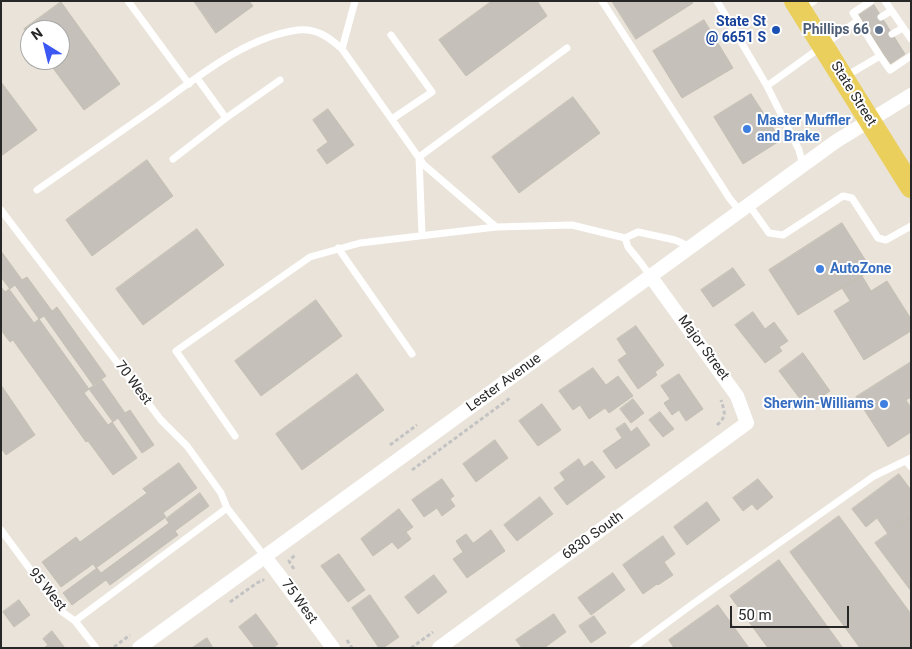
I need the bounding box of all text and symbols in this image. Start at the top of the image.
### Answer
place label: State St @ 6651 S [706,14,766,46]
north arrow [20,20,70,70]
place label: Phillips 66 [803,22,869,38]
text: N [28,24,45,43]
marker: State St @ 6651 S [770,24,782,36]
marker: Phillips 66 [873,24,885,36]
street label: State Street [827,59,879,129]
place label: Master Muffler and Brake [757,113,851,146]
marker: Master Muffler and Brake [741,123,753,135]
place label: AutoZone [830,261,891,277]
marker: AutoZone [814,263,826,275]
street label: Major Street [674,312,732,384]
street label: Lester Avenue [463,350,545,416]
street label: 70 West [111,358,155,408]
place label: Sherwin-Williams [764,396,874,412]
marker: Sherwin-Williams [878,398,890,410]
street label: 6830 South [559,508,627,564]
street label: 95 West [25,565,69,615]
street label: 75 West [277,577,321,627]
scale bar [732,596,851,628]
text: 50 m [738,606,772,624]

